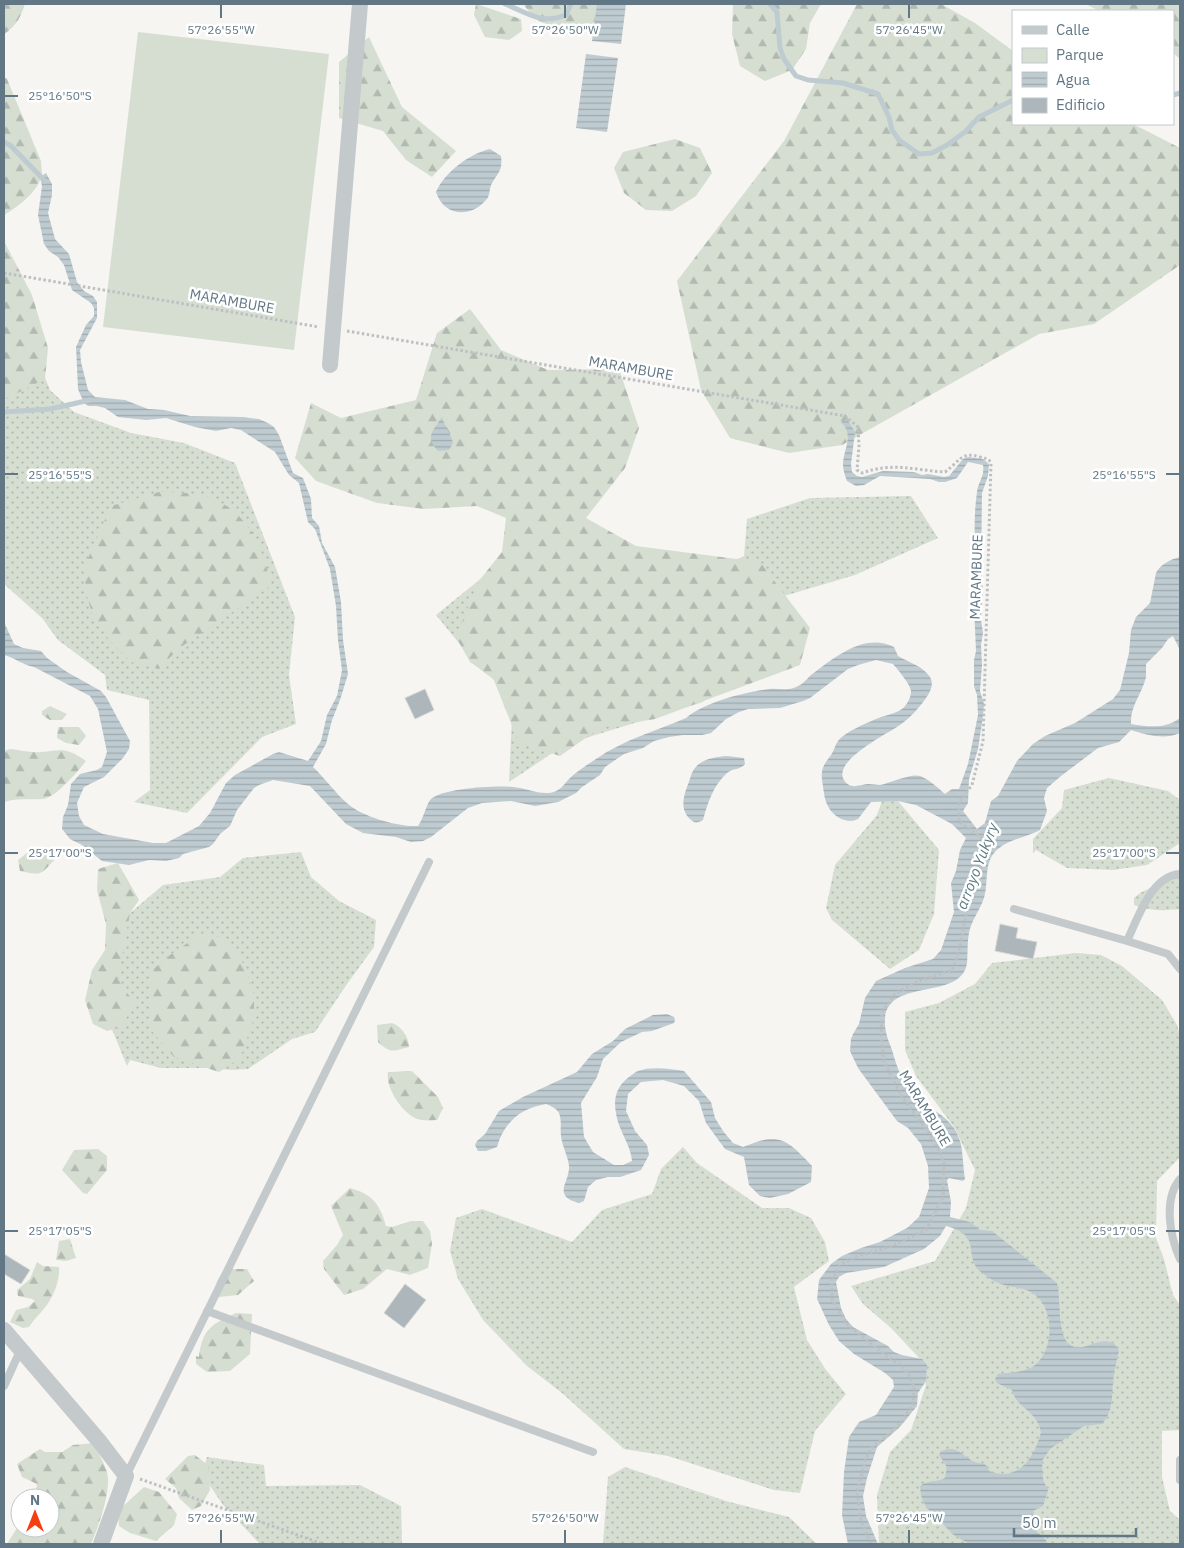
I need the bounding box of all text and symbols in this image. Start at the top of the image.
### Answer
legend [1012,10,1174,125]
text: Calle [1056,20,1090,39]
text: 57°26'55"W [187,22,255,37]
text: 57°26'50"W [531,22,599,37]
text: 57°26'45"W [875,22,943,37]
text: Parque [1056,45,1104,64]
text: Agua [1056,70,1090,89]
text: 25°16'50"S [28,88,92,103]
text: Edificio [1056,95,1105,114]
street label: MARAMBURE [188,285,276,317]
street label: MARAMBURE [587,352,675,384]
text: 25°16'55"S [28,467,92,482]
text: 25°16'55"S [1092,467,1156,482]
street label: MARAMBURE [966,534,986,620]
water label: arroyo Yukyry [952,819,1002,912]
text: 25°17'00"S [28,845,92,860]
text: 25°17'00"S [1092,845,1156,860]
street label: MARAMBURE [895,1067,955,1149]
text: 25°17'05"S [28,1223,92,1238]
text: 25°17'05"S [1092,1223,1156,1238]
north arrow [10,1488,60,1538]
text: N [30,1491,40,1509]
scale bar [1014,1506,1136,1538]
text: 57°26'55"W [187,1510,255,1525]
text: 57°26'50"W [531,1510,599,1525]
text: 57°26'45"W [875,1510,943,1525]
text: 50 m [1022,1513,1057,1532]

